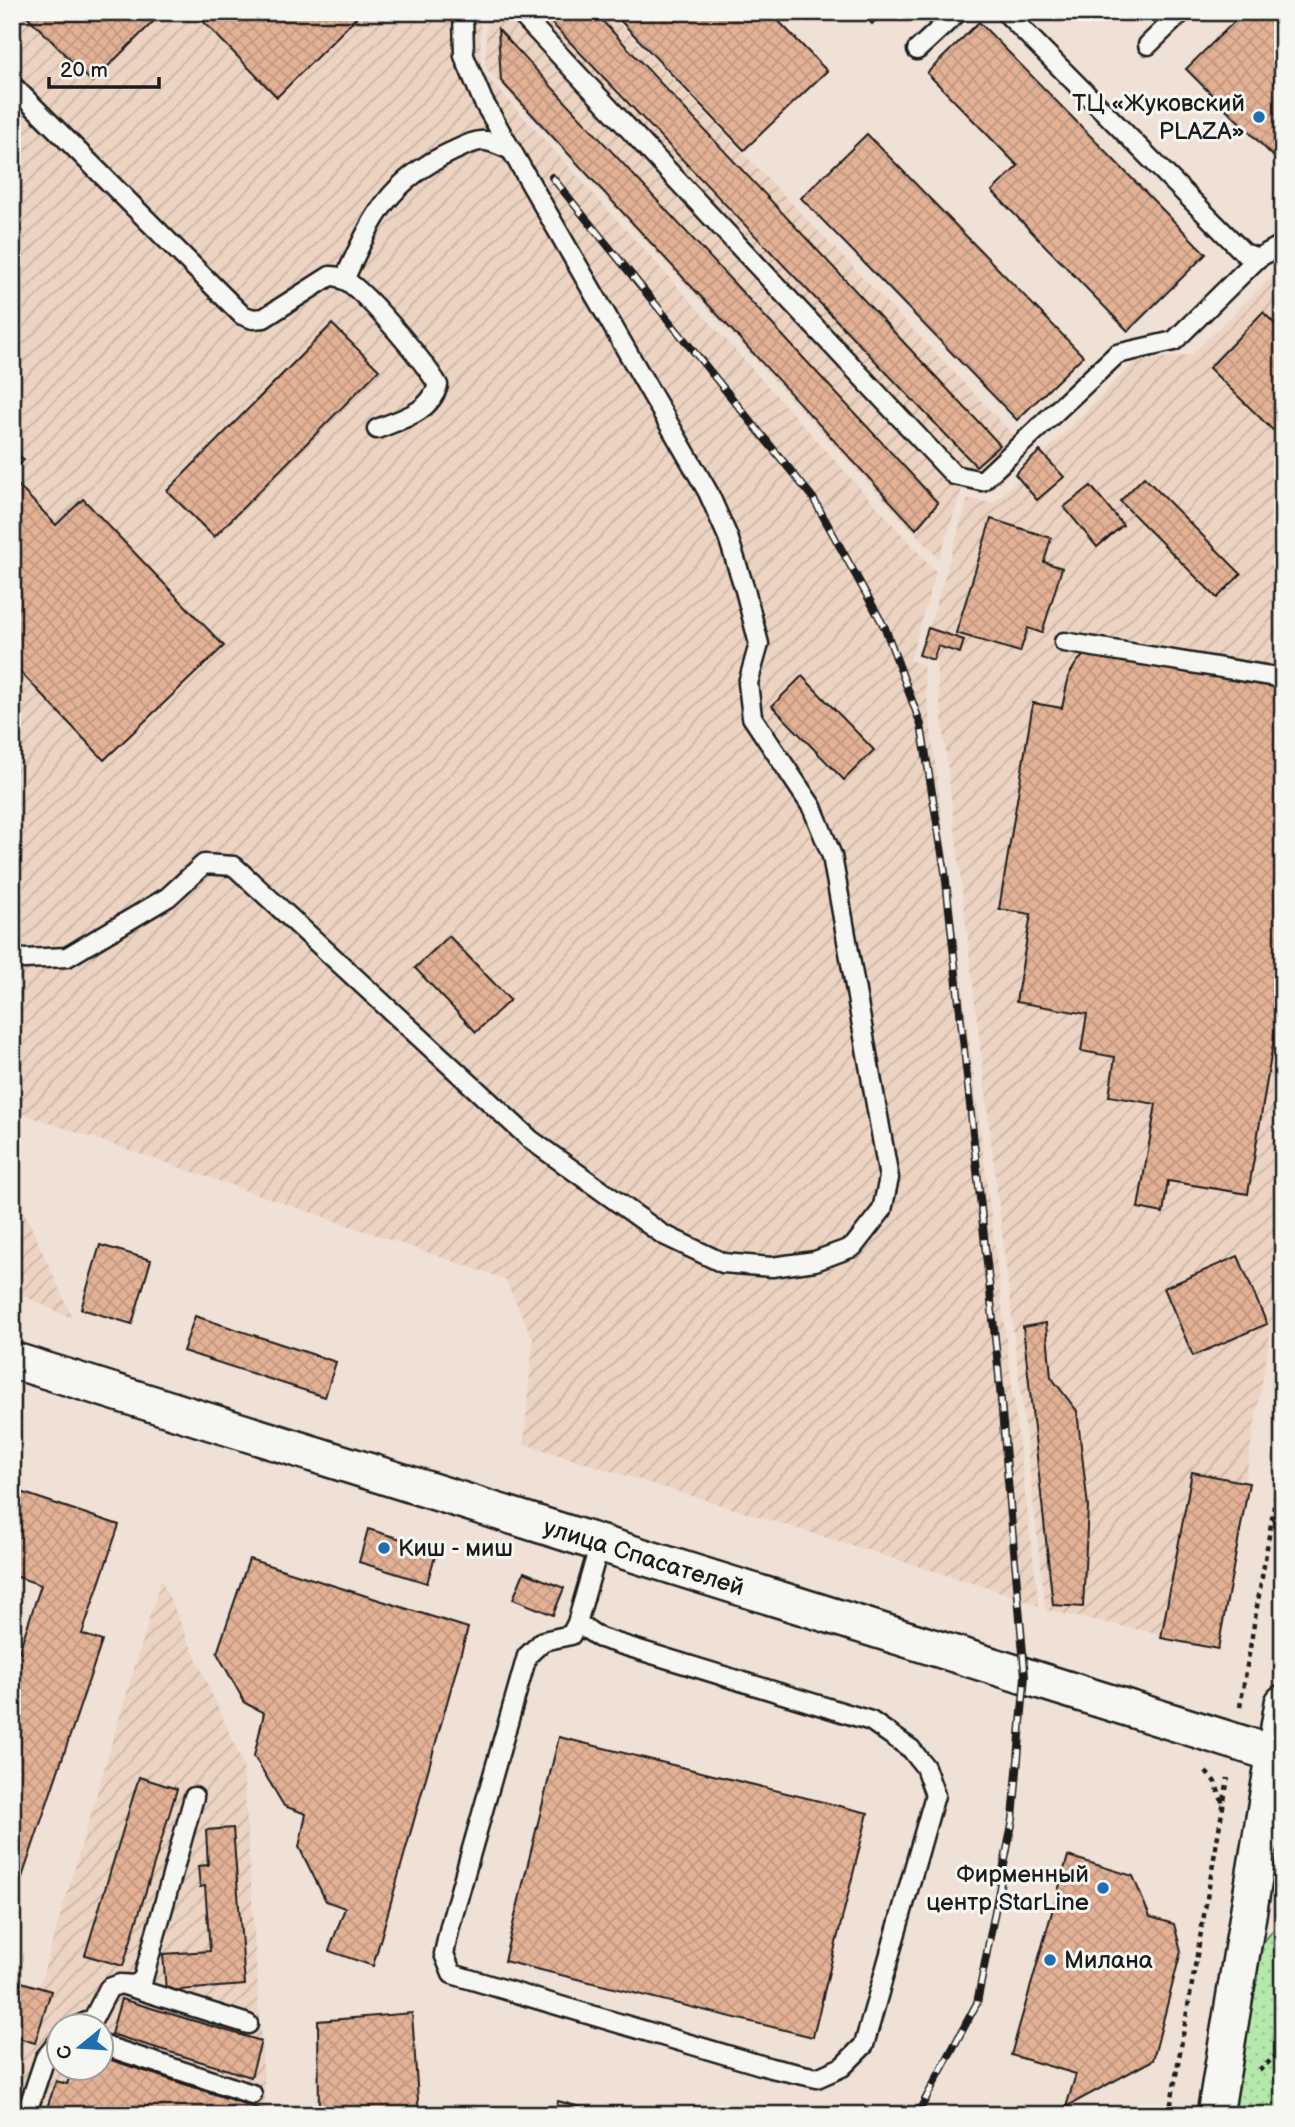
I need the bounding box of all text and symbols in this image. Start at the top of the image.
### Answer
scale bar [49,46,159,90]
text: 20 m [60,58,108,83]
place label: ТЦ «Жуковский PLAZA» [1072,89,1245,146]
marker: ТЦ «Жуковский PLAZA» [1251,109,1267,125]
street label: улица Спасателей [540,1512,748,1602]
place label: Киш - миш [398,1534,513,1563]
marker: Киш - миш [376,1540,392,1556]
place label: Фирменный центр StarLine [926,1860,1089,1917]
marker: Фирменный центр StarLine [1095,1880,1111,1896]
place label: Милана [1064,1946,1153,1975]
marker: Милана [1042,1952,1058,1968]
north arrow [46,2011,116,2082]
text: С [52,2042,78,2062]

